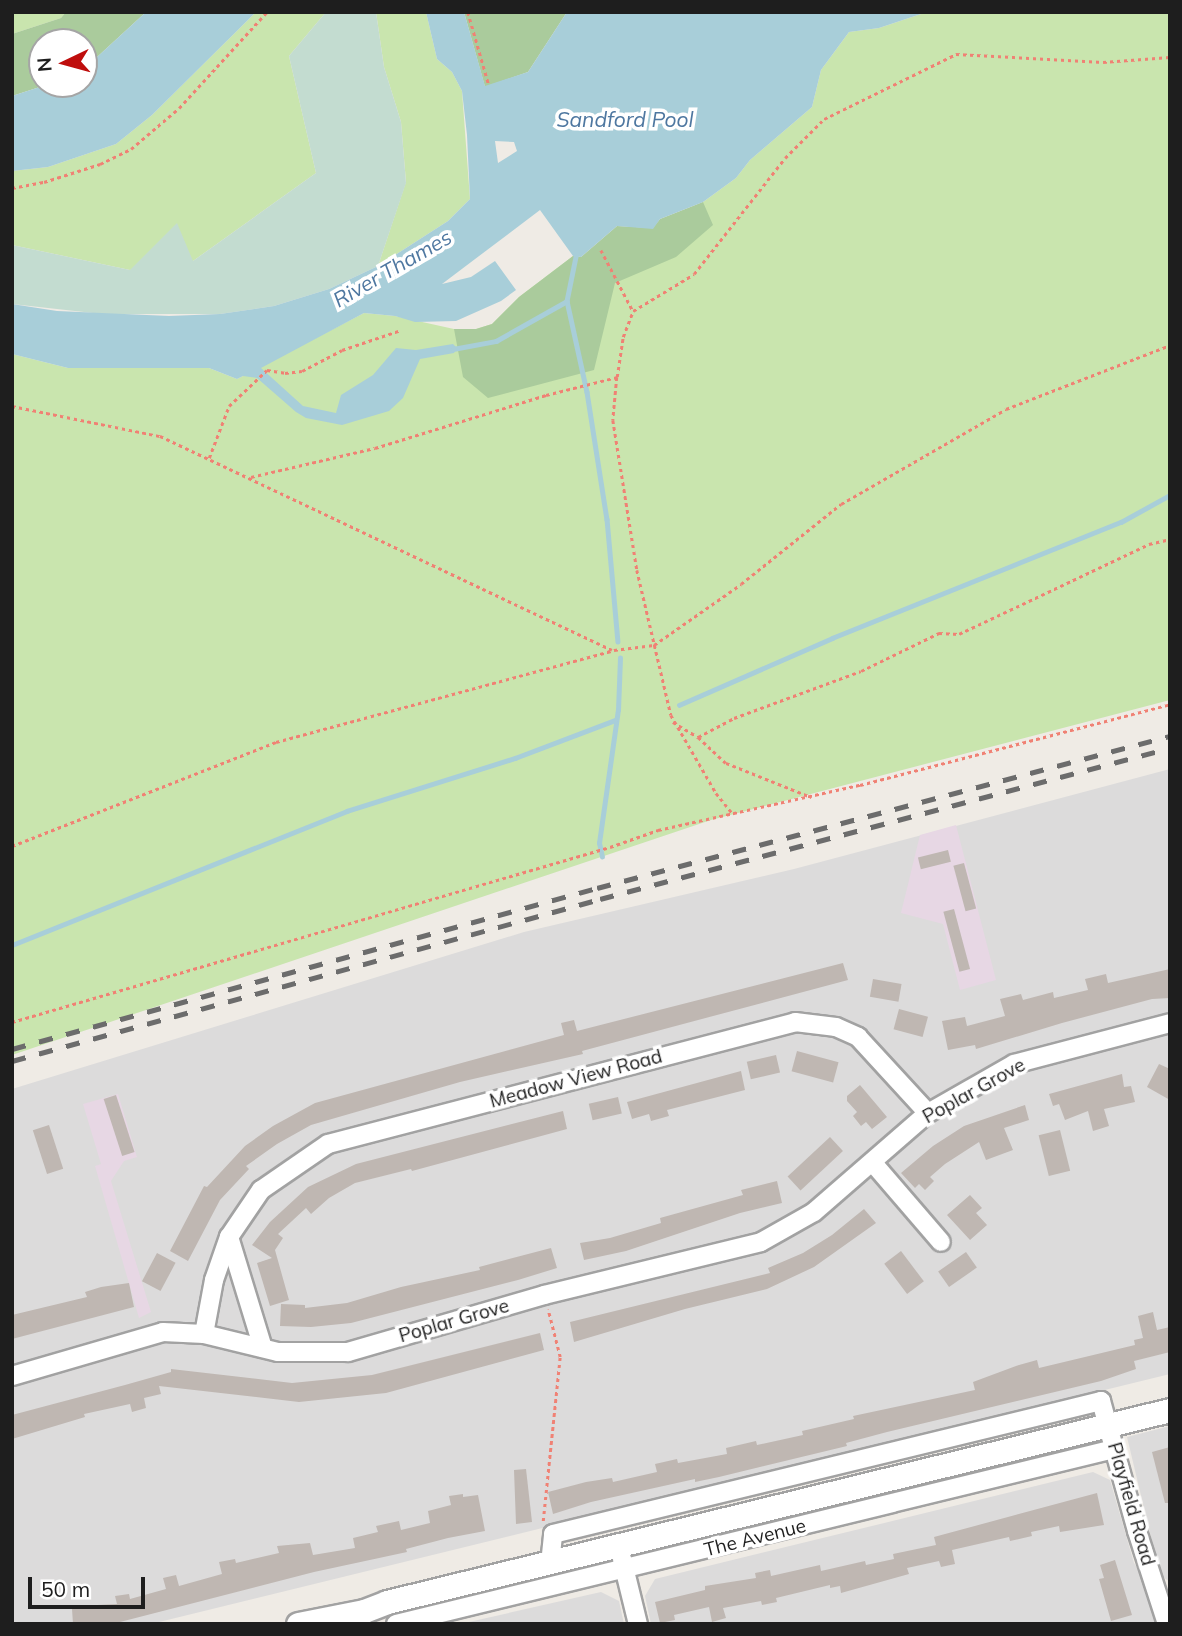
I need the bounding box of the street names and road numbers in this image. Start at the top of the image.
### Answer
street label: Meadow View Road [487,1045,665,1113]
street label: Poplar Grove [919,1053,1029,1129]
street label: Poplar Grove [396,1294,512,1348]
street label: Playfield Road [1103,1440,1159,1568]
street label: The Avenue [702,1514,808,1562]

